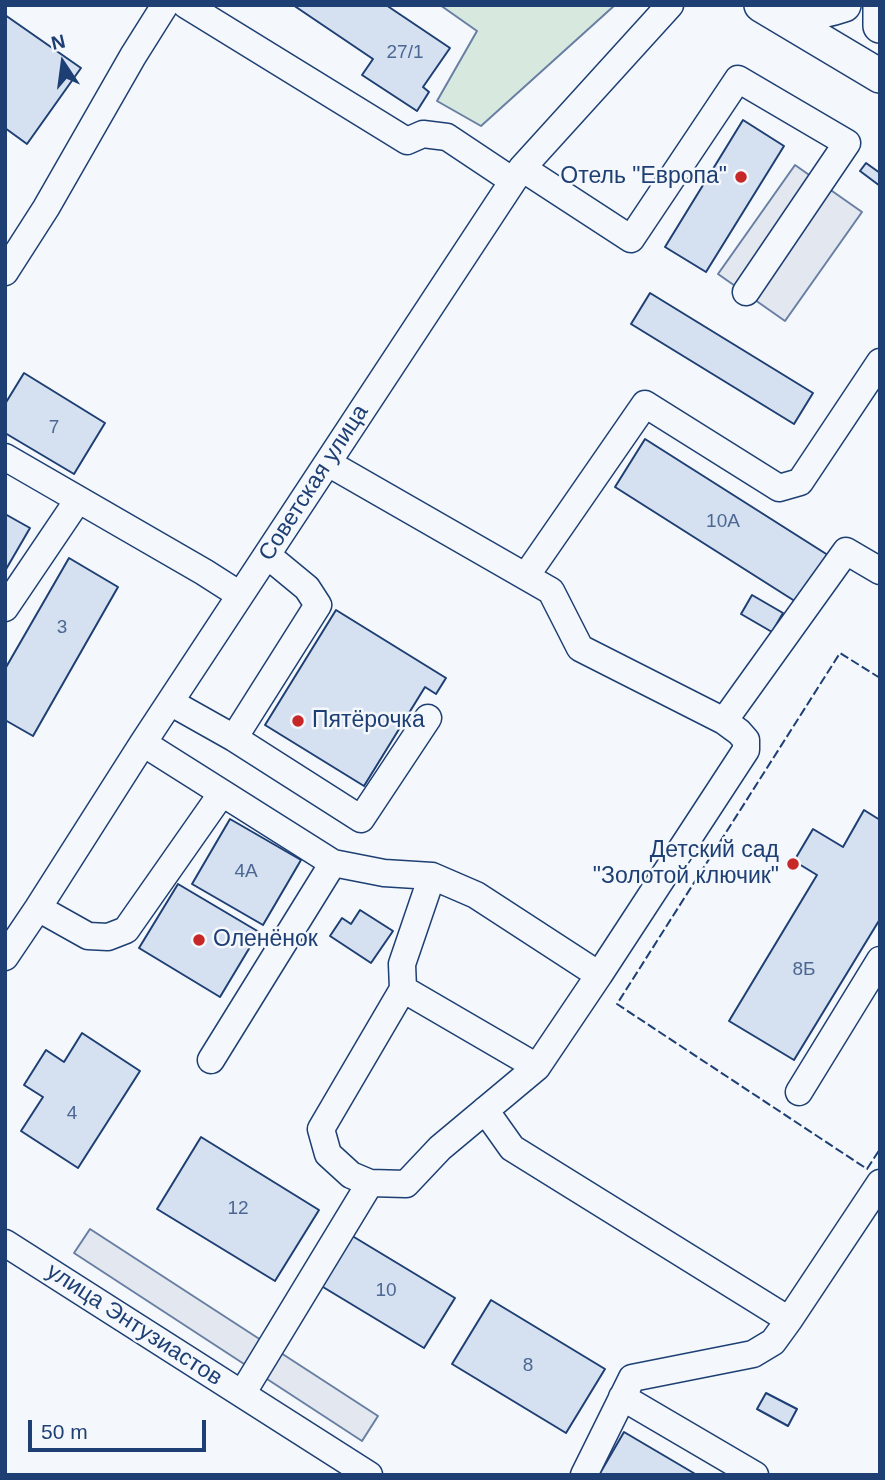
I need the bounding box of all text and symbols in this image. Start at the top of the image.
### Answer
north arrow [28,28,98,98]
text: N [49,30,67,54]
house number: 27/1 [387,42,423,64]
place label: Отель "Европа" [560,163,727,191]
marker: Отель "Европа" [733,169,749,185]
street label: Советская улица [253,400,375,566]
house number: 7 [49,417,59,439]
house number: 10А [706,511,740,533]
house number: 3 [57,617,67,639]
place label: Пятёрочка [312,707,425,735]
marker: Пятёрочка [290,713,306,729]
place label: Детский сад "Золотой ключик" [593,837,779,891]
marker: Детский сад "Золотой ключик" [785,856,801,872]
house number: 4А [234,861,258,883]
place label: Оленёнок [213,926,318,954]
marker: Оленёнок [191,932,207,948]
house number: 8Б [792,959,816,981]
house number: 4 [67,1103,77,1125]
house number: 12 [227,1198,249,1220]
street label: улица Энтузиастов [41,1258,227,1392]
house number: 10 [375,1280,397,1302]
house number: 8 [523,1355,533,1377]
scale bar [32,1406,210,1450]
text: 50 m [41,1420,88,1443]

